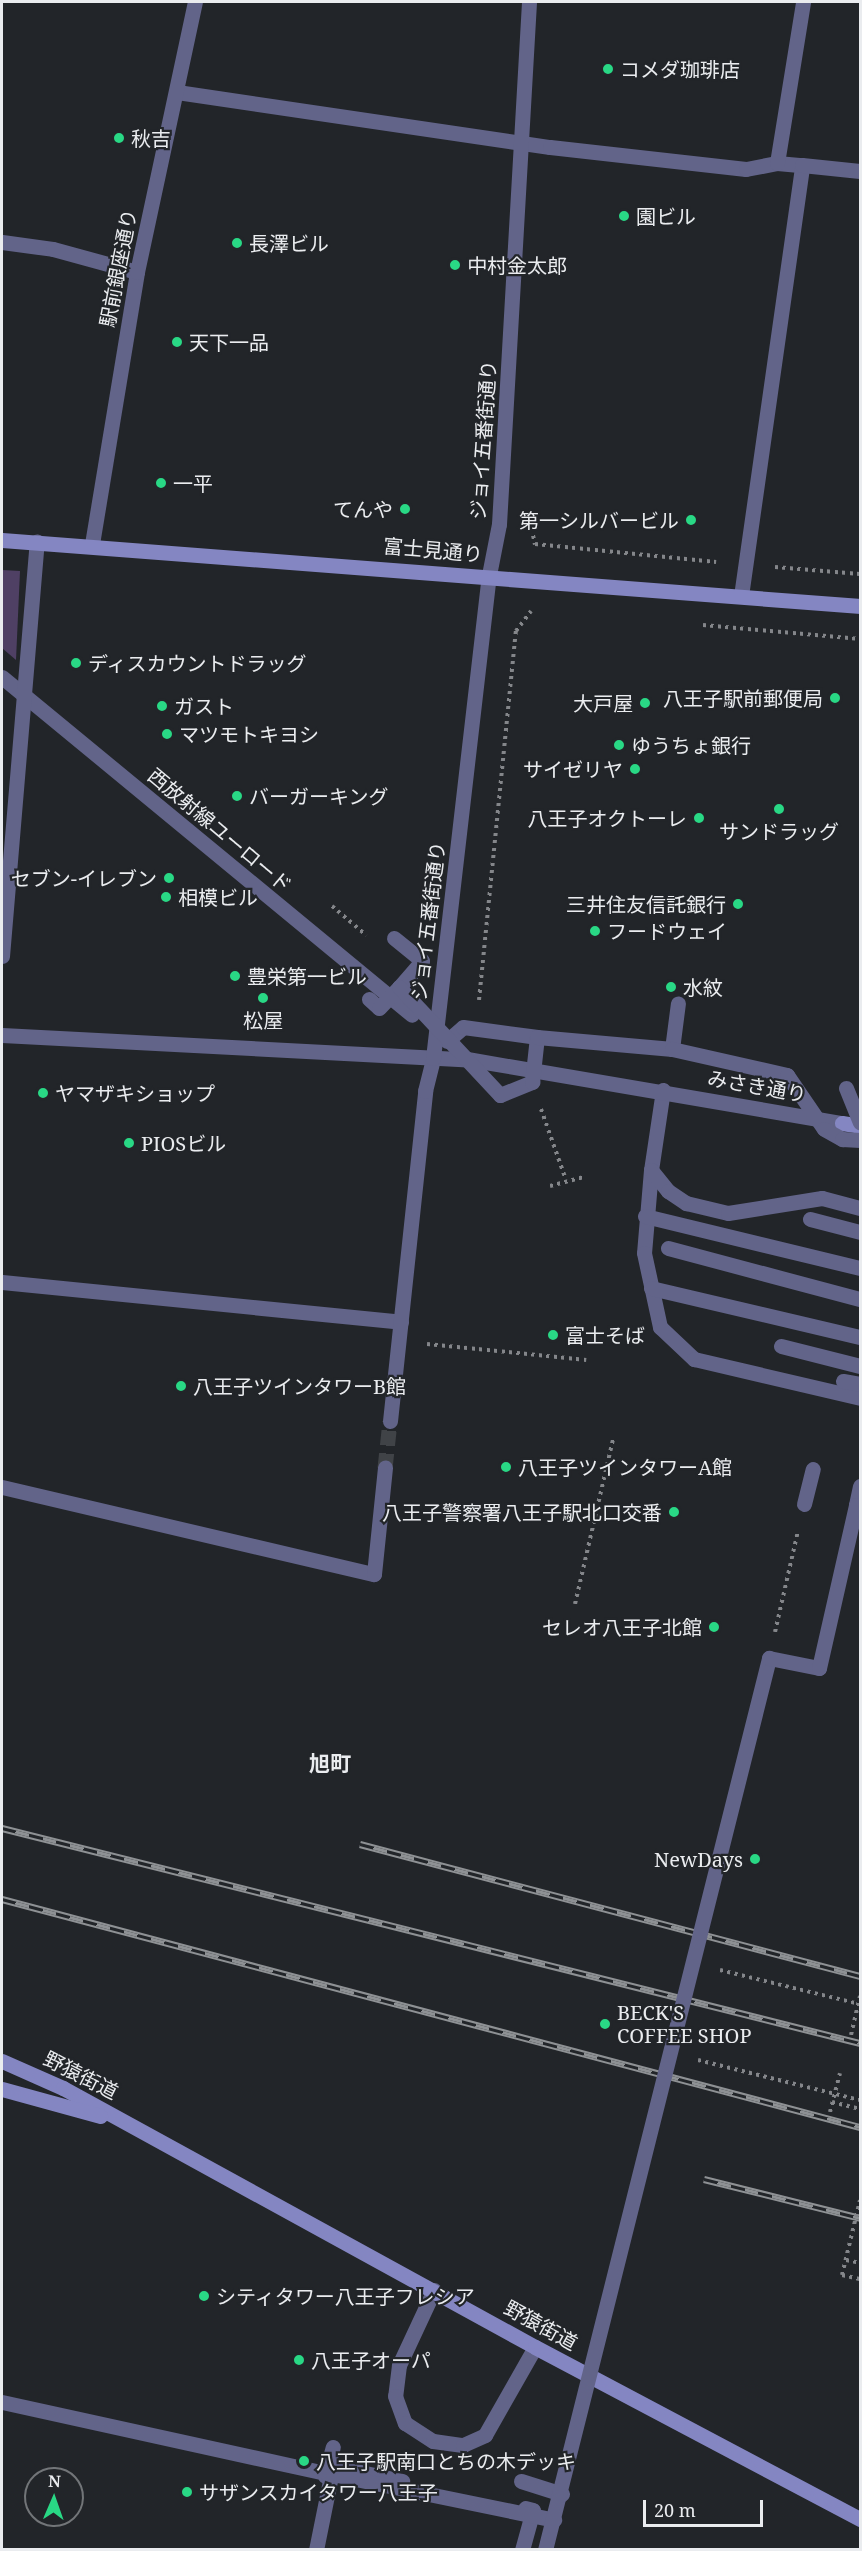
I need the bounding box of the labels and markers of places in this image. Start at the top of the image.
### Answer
place label: コメダ珈琲店 [620,57,740,81]
marker: コメダ珈琲店 [601,62,615,76]
place label: 秋吉 [131,126,171,150]
marker: 秋吉 [112,131,126,145]
place label: 園ビル [636,204,696,228]
marker: 園ビル [617,209,631,223]
place label: 長澤ビル [249,231,329,255]
marker: 長澤ビル [230,236,244,250]
place label: 中村金太郎 [467,253,567,277]
marker: 中村金太郎 [448,258,462,272]
place label: 天下一品 [189,330,269,354]
marker: 天下一品 [170,335,184,349]
place label: 一平 [173,471,213,495]
marker: 一平 [154,476,168,490]
place label: てんや [333,497,393,521]
marker: てんや [398,502,412,516]
place label: 第一シルバービル [519,508,679,532]
marker: 第一シルバービル [684,513,698,527]
place label: ディスカウントドラッグ [88,651,308,675]
marker: ディスカウントドラッグ [69,656,83,670]
place label: 八王子駅前郵便局 [663,686,823,710]
place label: 大戸屋 [573,691,633,715]
marker: 八王子駅前郵便局 [828,691,842,705]
place label: ガスト [174,694,234,718]
marker: 大戸屋 [638,696,652,710]
marker: ガスト [155,699,169,713]
place label: マツモトキヨシ [179,722,319,746]
marker: マツモトキヨシ [160,727,174,741]
place label: ゆうちょ銀行 [631,733,751,757]
marker: ゆうちょ銀行 [612,738,626,752]
place label: サイゼリヤ [523,757,623,781]
marker: サイゼリヤ [628,762,642,776]
place label: バーガーキング [249,784,389,808]
marker: バーガーキング [230,789,244,803]
marker: サンドラッグ [772,802,786,816]
place label: 八王子オクトーレ [527,806,687,830]
marker: 八王子オクトーレ [692,811,706,825]
place label: サンドラッグ [719,819,839,843]
place label: セブン-イレブン [11,866,157,890]
marker: セブン-イレブン [162,871,176,885]
place label: 相模ビル [178,885,258,909]
marker: 相模ビル [159,890,173,904]
place label: 三井住友信託銀行 [566,892,726,916]
marker: 三井住友信託銀行 [731,897,745,911]
place label: フードウェイ [607,919,727,943]
marker: フードウェイ [588,924,602,938]
place label: 豊栄第一ビル [247,964,367,988]
marker: 豊栄第一ビル [228,969,242,983]
place label: 水紋 [683,975,723,999]
marker: 水紋 [664,980,678,994]
marker: 松屋 [256,991,270,1005]
place label: 松屋 [243,1008,283,1032]
place label: ヤマザキショップ [55,1081,215,1105]
marker: ヤマザキショップ [36,1086,50,1100]
place label: PIOSビル [141,1131,226,1155]
marker: PIOSビル [122,1136,136,1150]
place label: 富士そば [565,1323,645,1347]
marker: 富士そば [546,1328,560,1342]
place label: 八王子ツインタワーB館 [193,1374,406,1398]
marker: 八王子ツインタワーB館 [174,1379,188,1393]
place label: 八王子ツインタワーA館 [518,1455,732,1479]
marker: 八王子ツインタワーA館 [499,1460,513,1474]
place label: 八王子警察署八王子駅北口交番 [382,1500,662,1524]
marker: 八王子警察署八王子駅北口交番 [667,1505,681,1519]
place label: セレオ八王子北館 [542,1615,702,1639]
marker: セレオ八王子北館 [707,1620,721,1634]
place label: NewDays [654,1847,743,1871]
marker: NewDays [748,1852,762,1866]
place label: BECK'S COFFEE SHOP [617,2000,751,2047]
marker: BECK'S COFFEE SHOP [598,2017,612,2031]
place label: シティタワー八王子フレシア [216,2284,476,2308]
marker: シティタワー八王子フレシア [197,2289,211,2303]
place label: 八王子オーパ [311,2348,431,2372]
marker: 八王子オーパ [292,2353,306,2367]
place label: 八王子駅南口とちの木デッキ [316,2449,576,2473]
marker: 八王子駅南口とちの木デッキ [297,2454,311,2468]
place label: サザンスカイタワー八王子 [199,2480,439,2504]
marker: サザンスカイタワー八王子 [180,2485,194,2499]

